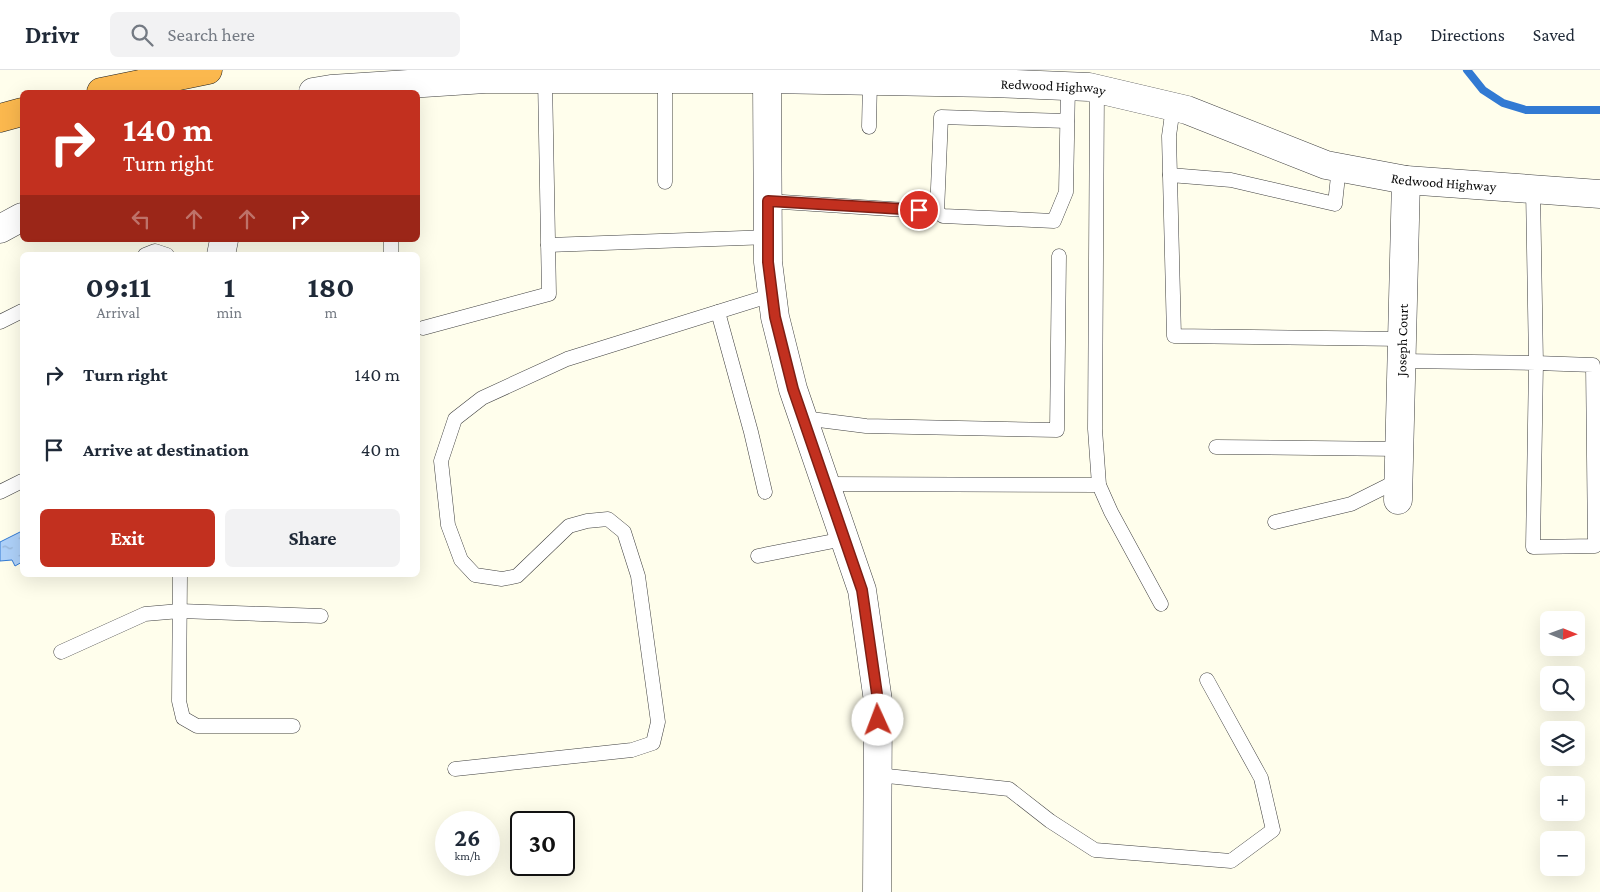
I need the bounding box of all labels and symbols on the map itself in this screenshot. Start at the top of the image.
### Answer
street label: Redwood Highway [1000,75,1108,99]
street label: Redwood Highway [1390,169,1497,195]
pin [898,189,940,231]
street label: Joseph Court [1393,303,1411,378]
north arrow [1540,611,1585,656]
position arrow [851,693,903,745]
speed limit sign: 30 [510,811,575,876]

